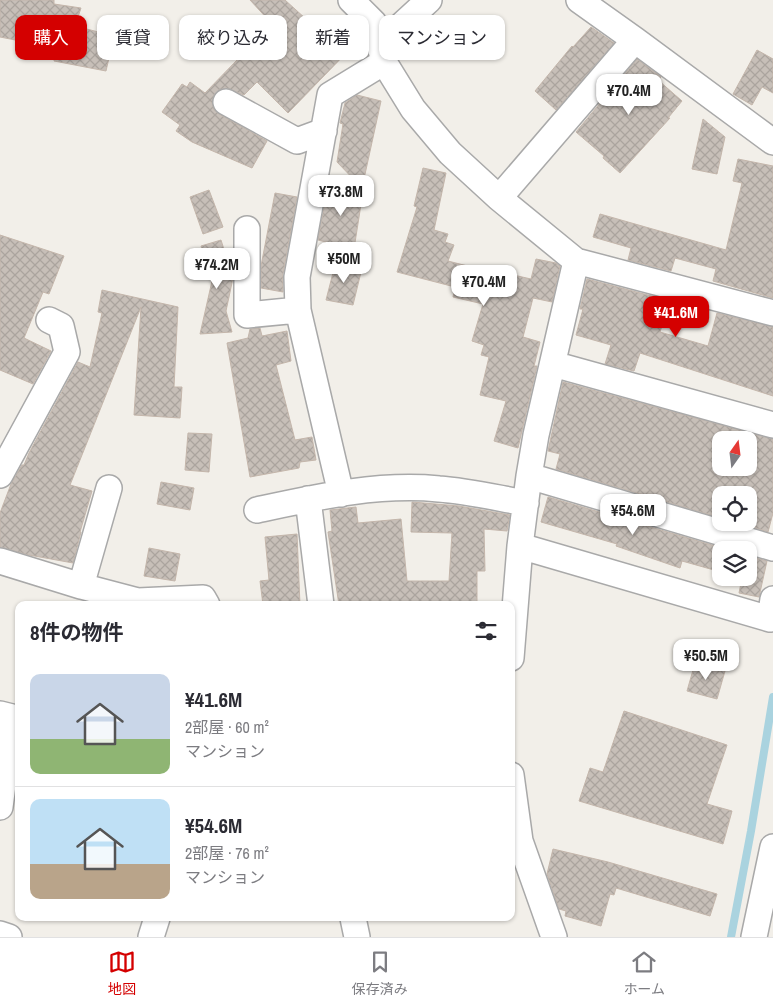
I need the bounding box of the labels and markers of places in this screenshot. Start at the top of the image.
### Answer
pin: ¥70.4M [588,74,670,116]
pin: ¥73.8M [300,174,382,217]
pin: ¥50M [314,242,374,284]
pin: ¥74.2M [176,248,258,290]
pin: ¥70.4M [443,264,525,307]
pin: ¥41.6M [635,296,717,338]
pin: ¥54.6M [592,494,674,536]
pin: ¥50.5M [665,638,747,681]

